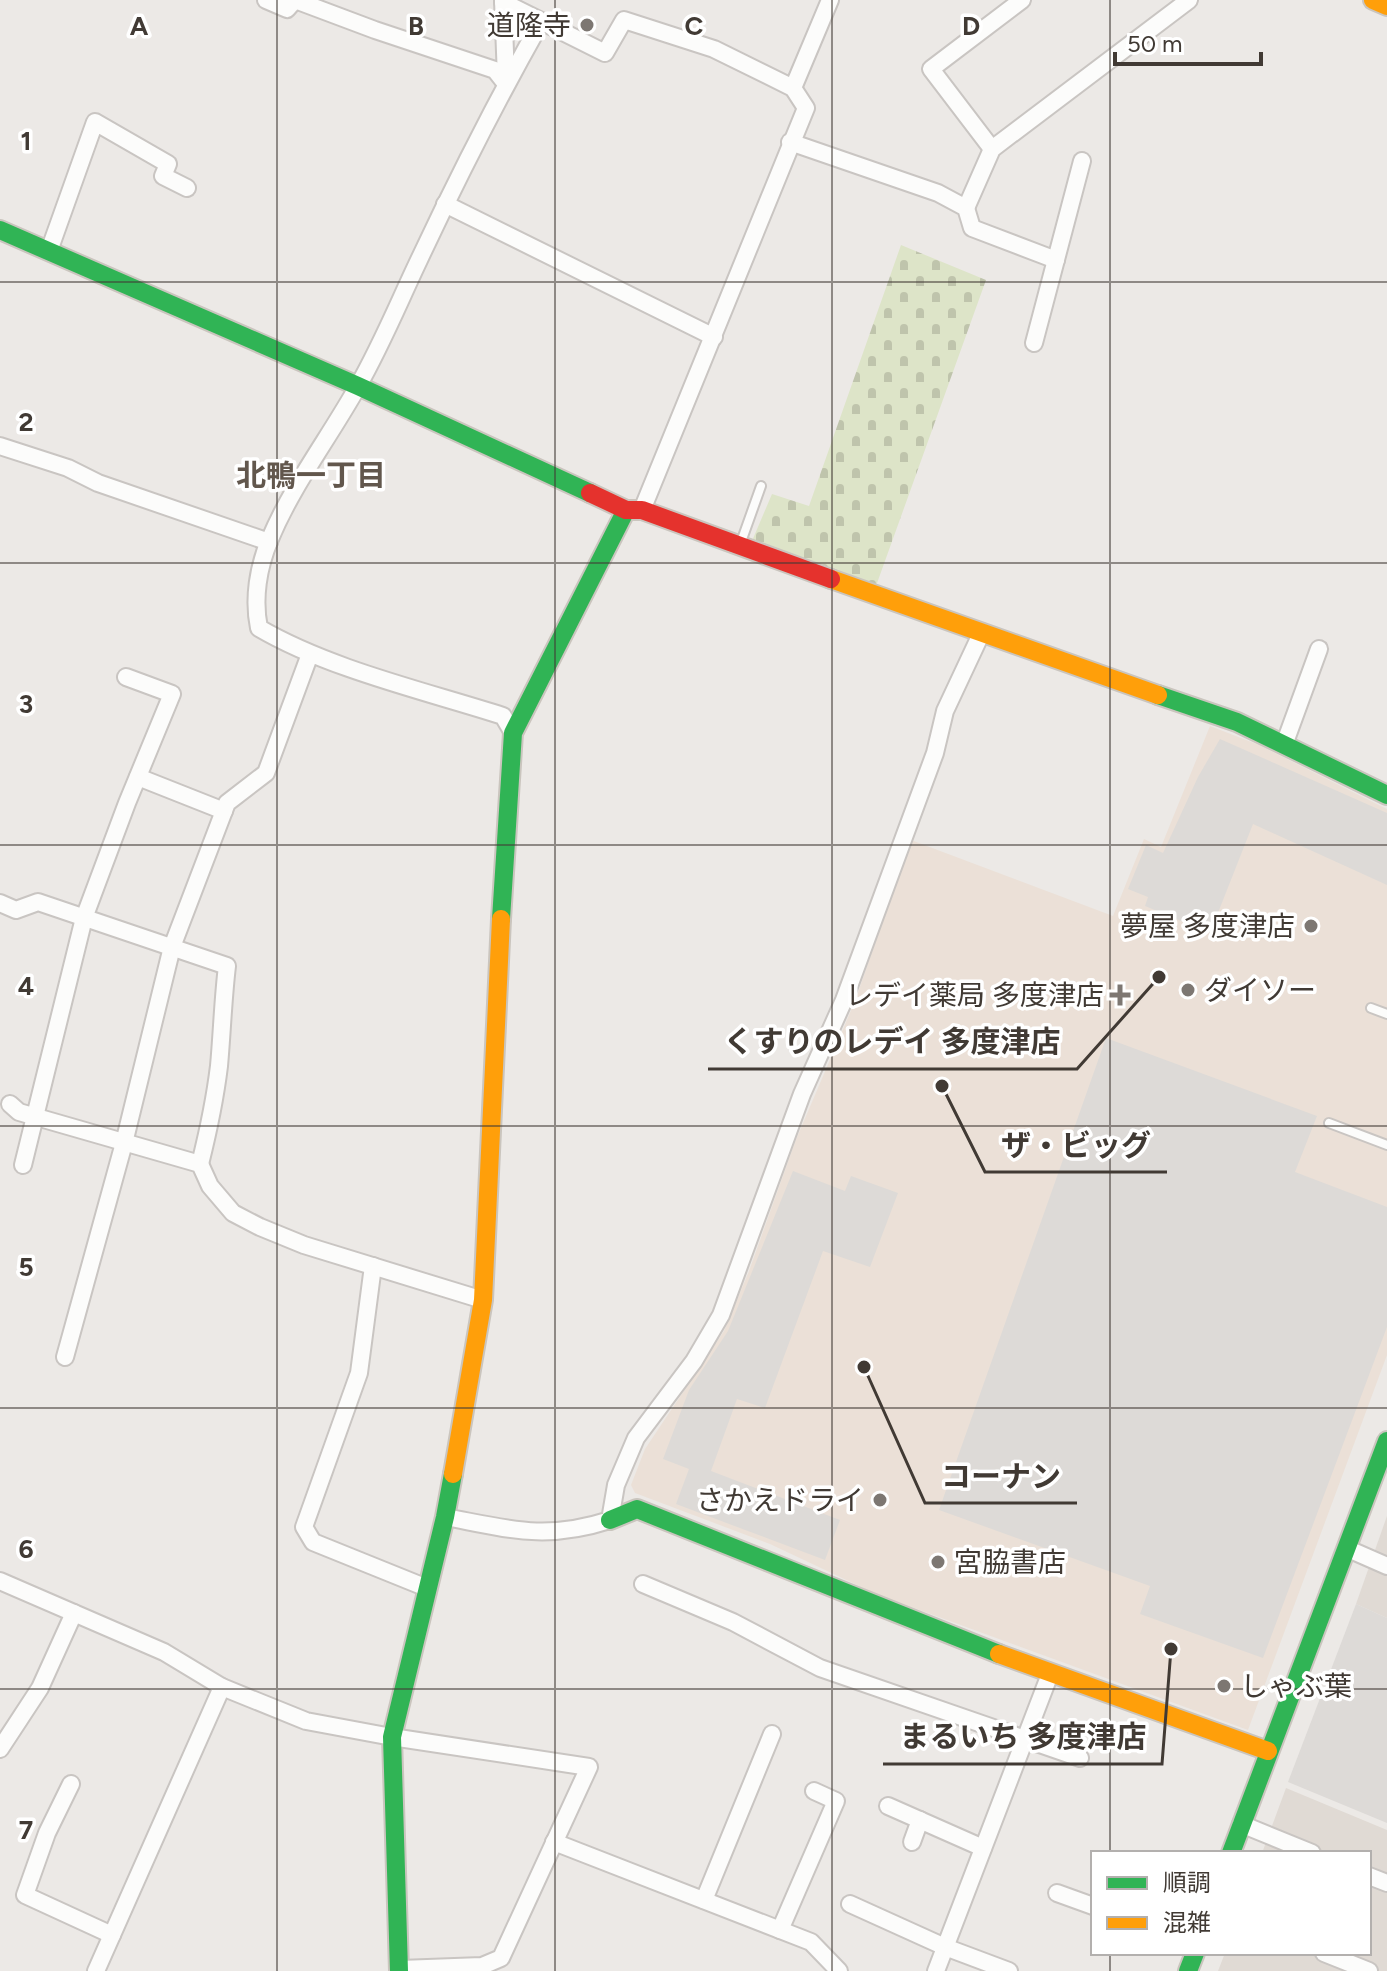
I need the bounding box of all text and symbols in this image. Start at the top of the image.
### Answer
place label: 道隆寺 [487,8,571,42]
text: A [130,10,149,42]
text: B [408,10,424,42]
text: C [685,10,704,42]
text: D [962,10,980,42]
marker: 道隆寺 [578,16,596,34]
scale bar [1115,16,1261,66]
text: 50 m [1127,29,1183,58]
text: 1 [21,125,31,157]
text: 2 [18,406,34,438]
district label: 北鴨一丁目 [236,457,386,494]
text: 3 [19,688,33,720]
place label: 夢屋 多度津店 [1120,909,1295,943]
marker: 夢屋 多度津店 [1302,917,1320,935]
text: 4 [18,970,34,1002]
place label: ダイソー [1204,973,1316,1007]
place label: レデイ薬局 多度津店 [845,978,1104,1012]
marker: ダイソー [1179,981,1197,999]
marker: レデイ薬局 多度津店 [1111,986,1129,1004]
callout: くすりのレデイ 多度津店 [708,1015,1077,1069]
text: くすりのレデイ 多度津店 [723,1023,1061,1060]
callout: ザ・ビッグ [985,1118,1167,1172]
text: ザ・ビッグ [1001,1127,1151,1164]
text: 5 [18,1251,34,1283]
callout: コーナン [925,1449,1077,1503]
text: コーナン [941,1458,1061,1495]
place label: さかえドライ [696,1483,864,1517]
marker: さかえドライ [871,1491,889,1509]
text: 6 [18,1533,34,1565]
place label: 宮脇書店 [954,1545,1066,1579]
marker: 宮脇書店 [929,1553,947,1571]
place label: しゃぶ葉 [1240,1669,1352,1703]
marker: しゃぶ葉 [1215,1677,1233,1695]
callout: まるいち 多度津店 [883,1710,1162,1764]
text: まるいち 多度津店 [899,1718,1147,1755]
text: 7 [19,1814,33,1846]
legend [1091,1851,1371,1955]
text: 順調 [1163,1868,1211,1897]
text: 混雑 [1163,1908,1211,1937]

